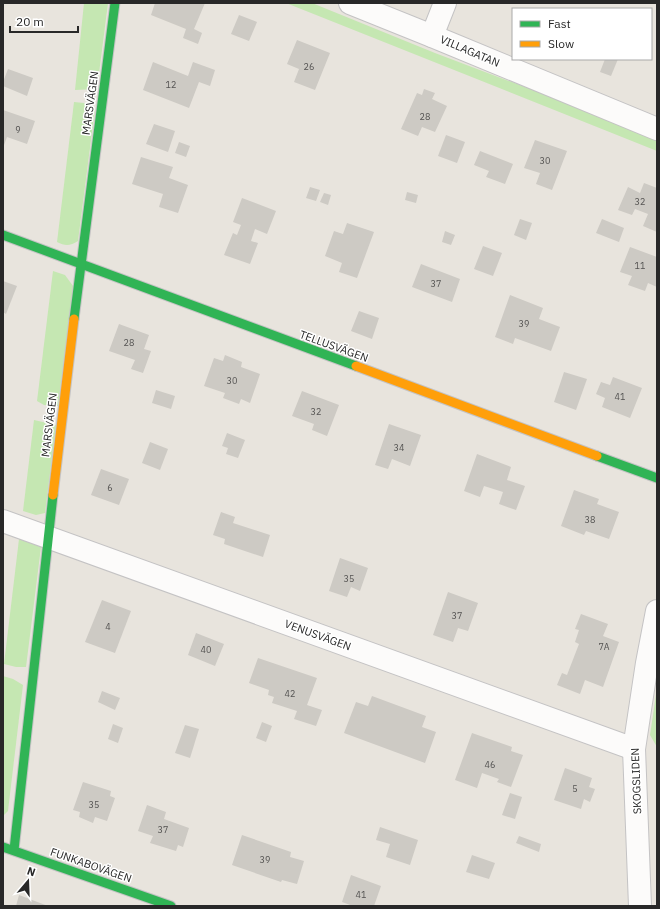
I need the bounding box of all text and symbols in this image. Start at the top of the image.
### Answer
scale bar [10,8,78,34]
legend [512,8,652,60]
text: 20 m [16,14,44,29]
text: Fast [548,16,571,31]
street label: VILLAGATAN [438,32,502,70]
text: Slow [548,36,574,51]
house number: 26 [304,61,314,72]
street label: MARSVÄGEN [79,70,101,136]
house number: 12 [166,79,176,90]
house number: 28 [420,111,430,122]
house number: 9 [15,124,21,135]
house number: 30 [540,155,550,166]
house number: 32 [635,196,645,207]
house number: 11 [635,260,645,271]
house number: 37 [431,278,441,289]
house number: 39 [519,318,529,329]
street label: TELLUSVÄGEN [298,327,370,365]
house number: 28 [124,337,134,348]
house number: 30 [227,375,237,386]
house number: 41 [615,391,625,402]
street label: MARSVÄGEN [38,392,60,458]
house number: 32 [311,406,321,417]
house number: 34 [394,442,404,453]
house number: 6 [107,482,113,493]
house number: 38 [585,514,595,525]
house number: 35 [344,573,354,584]
house number: 37 [452,610,462,621]
street label: VENUSVÄGEN [283,616,353,654]
house number: 4 [105,621,111,632]
house number: 7A [598,641,610,652]
house number: 40 [201,644,211,655]
house number: 42 [285,688,295,699]
street label: SKOGSLIDEN [628,748,644,814]
house number: 46 [485,759,495,770]
house number: 5 [572,783,578,794]
house number: 35 [89,799,99,810]
house number: 37 [158,824,168,835]
street label: FUNKABOVÄGEN [48,845,134,885]
house number: 39 [260,854,270,865]
north arrow [8,861,48,901]
text: N [25,864,37,879]
house number: 41 [356,889,366,900]

